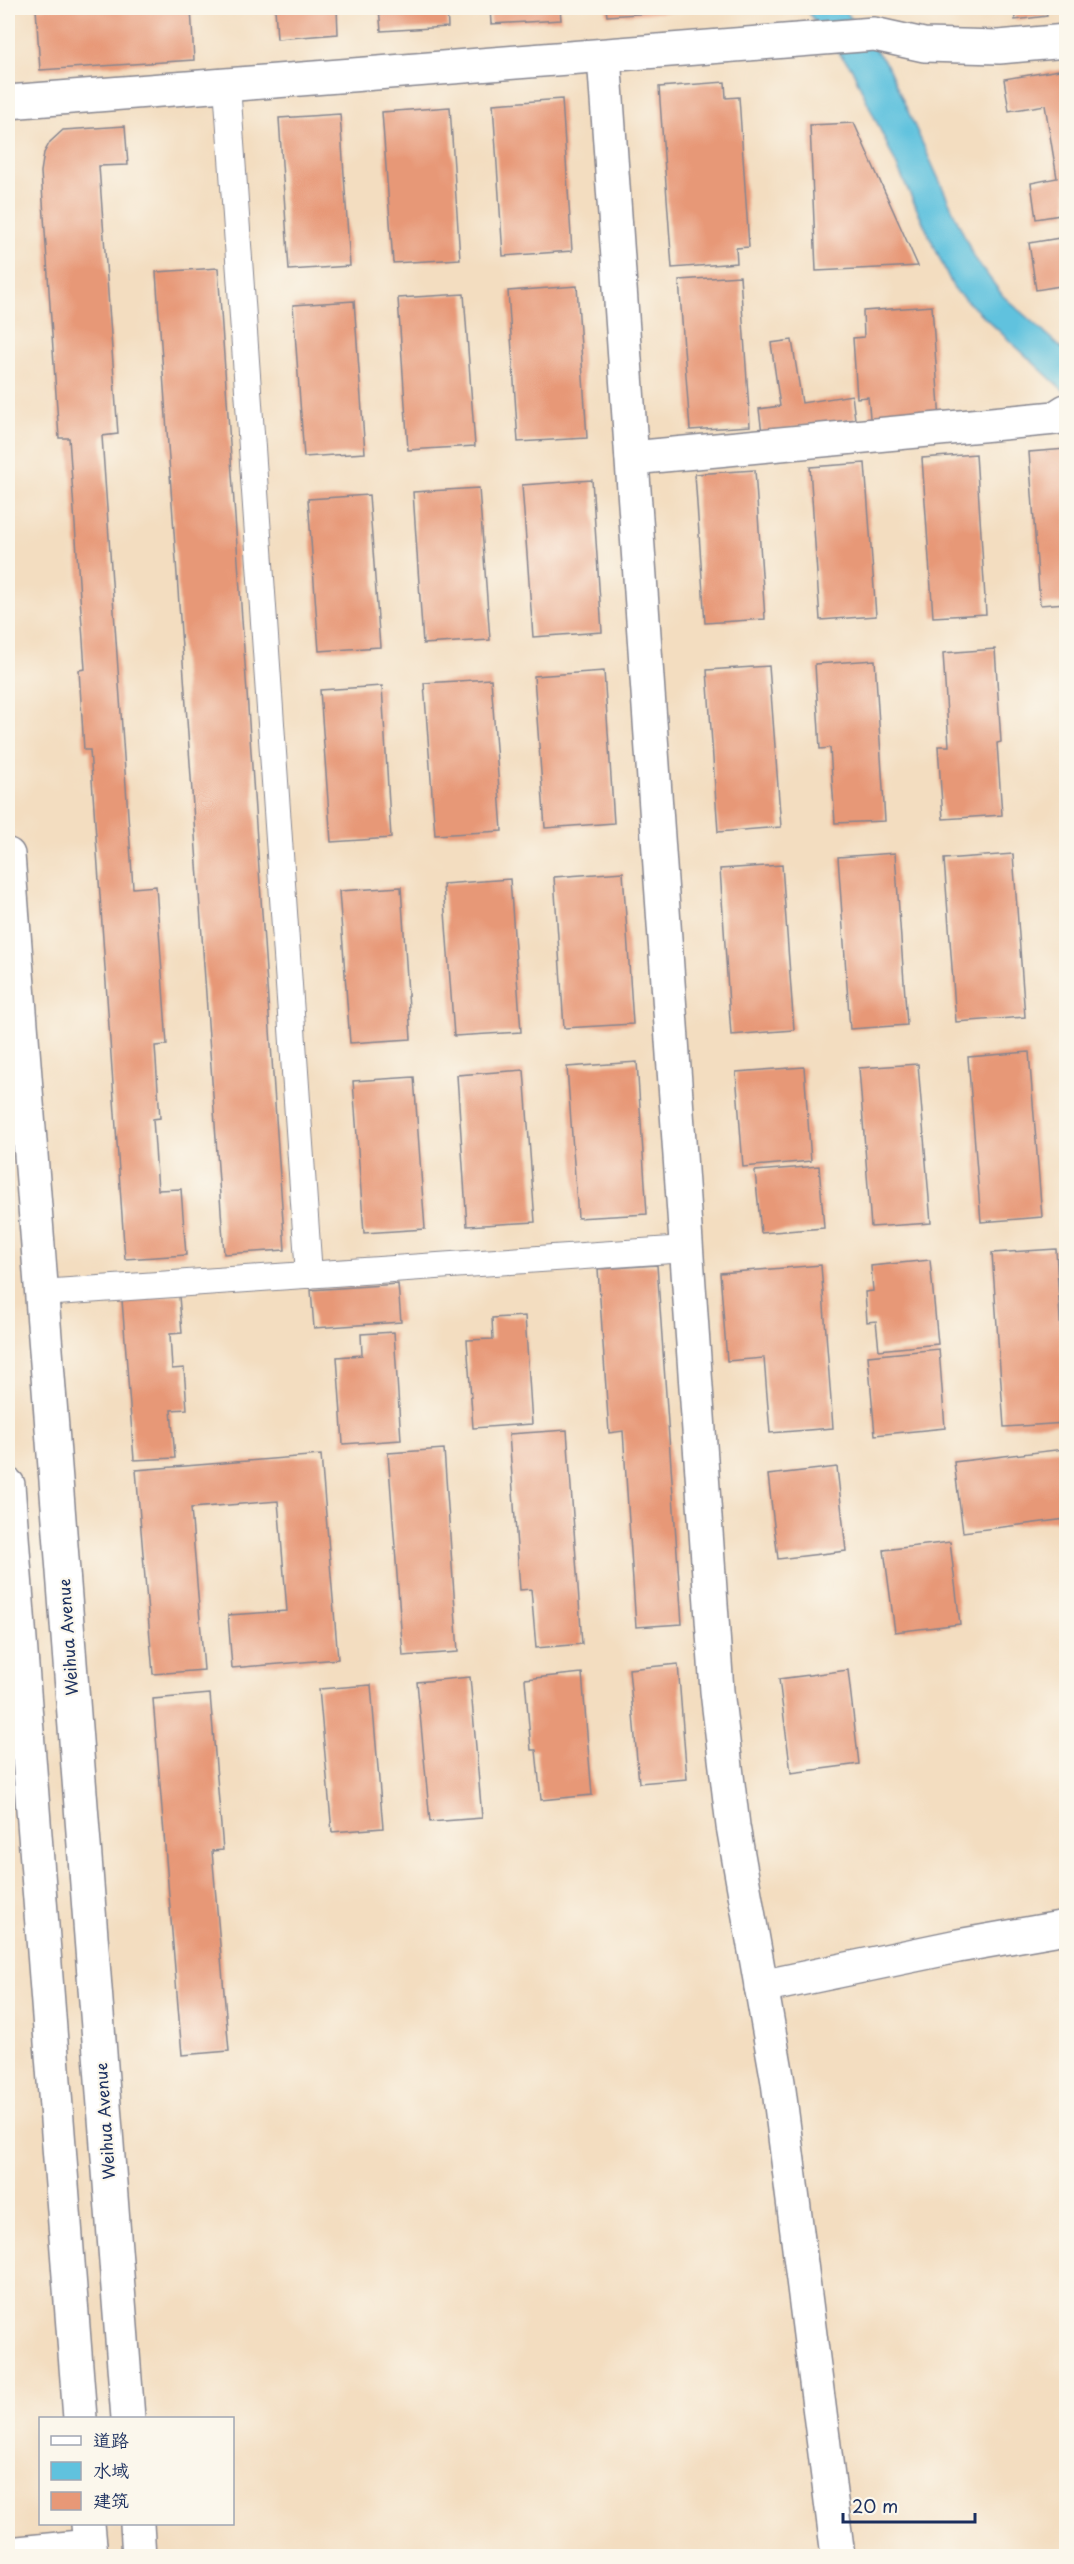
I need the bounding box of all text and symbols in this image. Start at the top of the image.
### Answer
street label: Weihua Avenue [51,1578,83,1696]
street label: Weihua Avenue [88,2062,120,2180]
legend [39,2417,234,2525]
text: 道路 [93,2426,129,2453]
text: 水域 [93,2456,129,2483]
text: 建筑 [93,2486,129,2513]
scale bar [843,2486,975,2524]
text: 20 m [852,2492,898,2519]

